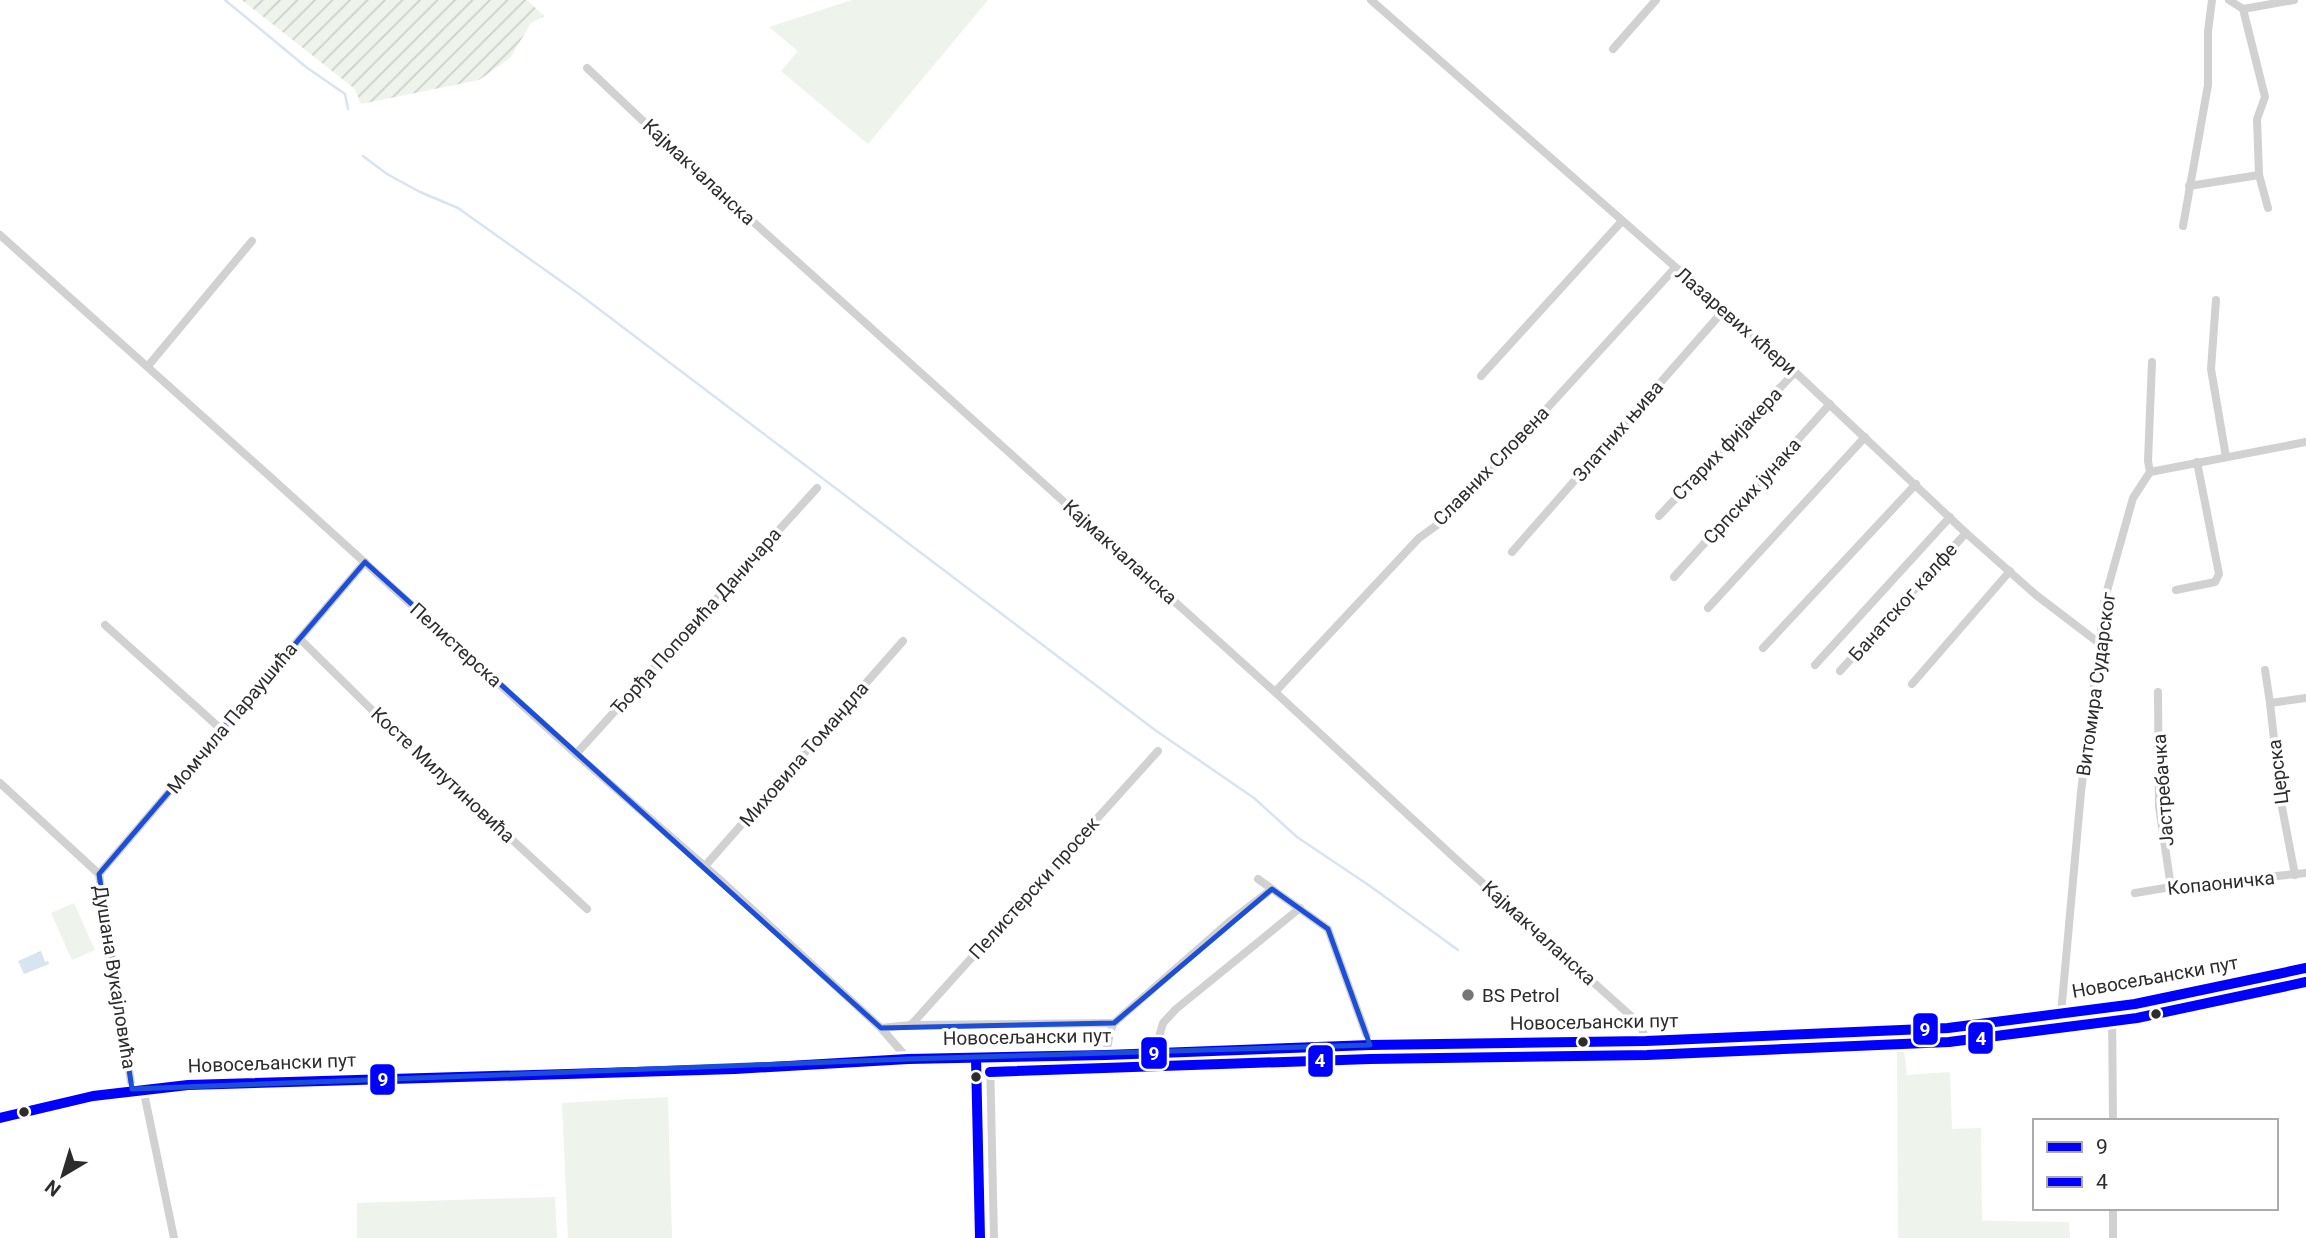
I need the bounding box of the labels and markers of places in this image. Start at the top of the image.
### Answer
place label: BS Petrol [1482,984,1560,1007]
marker: BS Petrol [1460,987,1476,1003]
unlabelled marker [2149,1007,2163,1021]
unlabelled marker [1576,1035,1590,1049]
unlabelled marker [969,1070,983,1084]
unlabelled marker [17,1105,31,1119]

